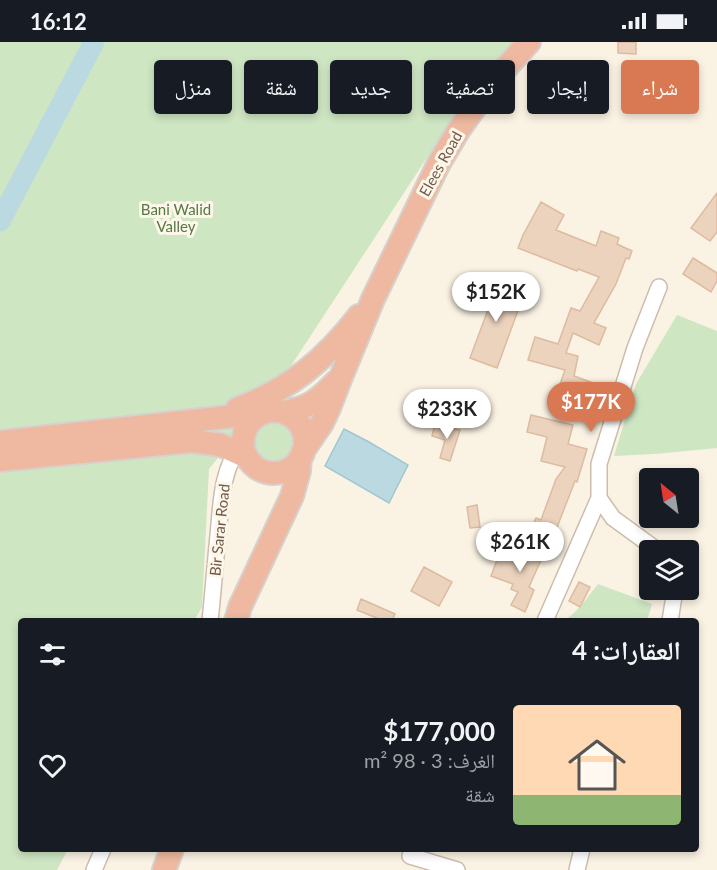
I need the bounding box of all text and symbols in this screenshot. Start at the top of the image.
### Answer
text: 16:12 [30,8,87,35]
chip: منزل [154,60,232,114]
chip: شقة [244,60,318,114]
chip: جديد [330,60,412,114]
chip: تصفية [424,60,515,114]
chip: إيجار [527,60,609,114]
chip: شراء [621,60,699,114]
street label: Elees Road [415,128,465,199]
park label: Bani Walid Valley [141,200,211,235]
pin: $152K [454,272,538,323]
text: $152K [466,279,526,303]
pin: $177K [549,382,633,433]
pin: $233K [405,389,489,440]
text: $177K [561,389,621,413]
text: $233K [417,396,477,420]
north arrow [639,468,699,528]
map controls [639,468,699,600]
street label: Bir Sarar Road [205,483,233,577]
pin: $261K [478,522,562,573]
text: $261K [490,529,550,553]
button: layers [639,540,699,600]
text: العقارات: 4 [572,634,681,666]
icon: filters [36,638,69,671]
text: $177,000 [383,715,495,747]
icon: home [561,729,633,801]
text: الغرف: 3 · 98 m² [364,748,495,772]
icon: heart [36,749,69,782]
text: شقة [465,782,495,806]

